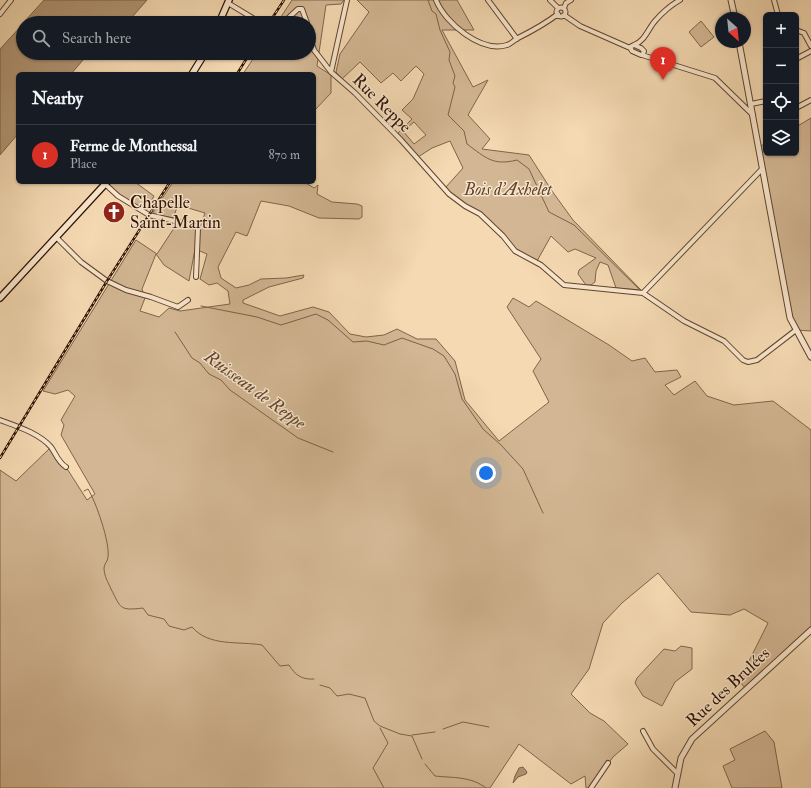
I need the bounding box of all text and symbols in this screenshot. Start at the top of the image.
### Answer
north arrow [715,12,751,48]
map controls [763,12,799,156]
button: + [763,12,799,48]
search box [16,16,316,60]
icon: search [30,27,52,49]
text: Search here [62,29,131,48]
pin: 1 [650,47,676,80]
button: − [763,48,799,84]
street label: Rue Reppe [347,69,416,138]
button: locate [763,84,799,120]
text: Nearby [32,88,83,109]
button: layers [763,120,799,156]
text: Ferme de Monthessal [70,137,197,156]
text: 1 [43,147,47,163]
text: 870 m [268,147,300,163]
text: Place [70,156,97,172]
park label: Bois d'Axhelet [463,179,553,200]
place label: Chapelle Saint-Martin [130,192,221,233]
church icon: Chapelle Saint-Martin [101,199,127,225]
water label: Ruisseau de Reppe [199,345,311,435]
your location [476,463,496,483]
street label: Rue des Brulées [682,643,774,731]

